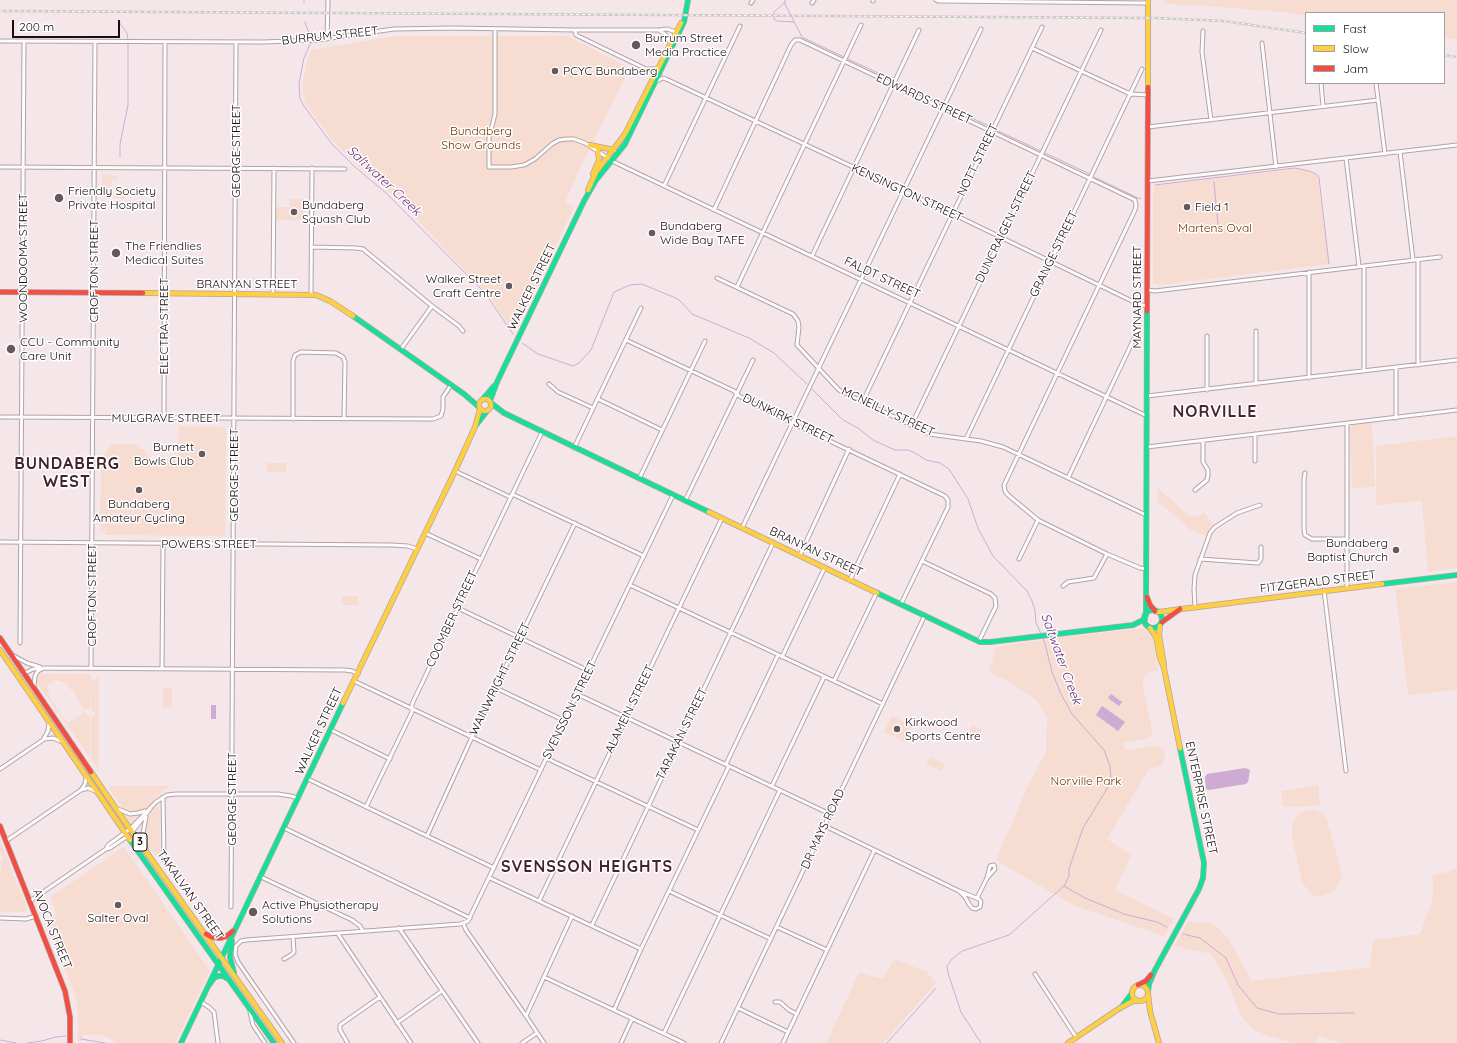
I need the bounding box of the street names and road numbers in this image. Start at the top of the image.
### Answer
street label: BURRUM STREET [281,24,379,48]
street label: EDWARDS STREET [874,70,974,128]
street label: GEORGE STREET [229,104,243,198]
street label: NOTT STREET [954,121,1002,199]
street label: KENSINGTON STREET [849,161,965,225]
street label: DUNCRAIGEN STREET [973,169,1039,285]
street label: WOONDOOMA STREET [16,193,30,323]
street label: GRANGE STREET [1027,208,1081,300]
street label: CROFTON STREET [87,219,101,323]
street label: WALKER STREET [505,241,559,333]
street label: MAYNARD STREET [1130,245,1144,349]
street label: FALDT STREET [842,254,922,302]
street label: ELECTRA STREET [157,277,171,375]
street label: BRANYAN STREET [196,277,298,291]
street label: MCNEILLY STREET [839,384,937,440]
street label: DUNKIRK STREET [740,391,836,447]
street label: MULGRAVE STREET [112,411,220,425]
street label: GEORGE STREET [227,428,241,522]
street label: BRANYAN STREET [767,524,865,580]
street label: POWERS STREET [161,537,257,551]
street label: CROFTON STREET [85,543,99,647]
street label: COOMBER STREET [423,568,481,670]
street label: FITZGERALD STREET [1259,568,1377,596]
street label: WAINWRIGHT STREET [466,620,534,738]
street label: SVENSSON STREET [540,658,600,762]
street label: ALAMEIN STREET [602,662,658,756]
street label: WALKER STREET [292,685,346,777]
street label: TARAKAN STREET [653,685,711,783]
street label: ENTERPRISE STREET [1182,740,1220,856]
street label: GEORGE STREET [225,752,239,846]
street label: DR MAYS ROAD [798,787,848,871]
road number: 3 [133,833,147,851]
street label: TAKALVAN STREET [154,847,226,943]
street label: AVOCA STREET [29,887,75,971]

